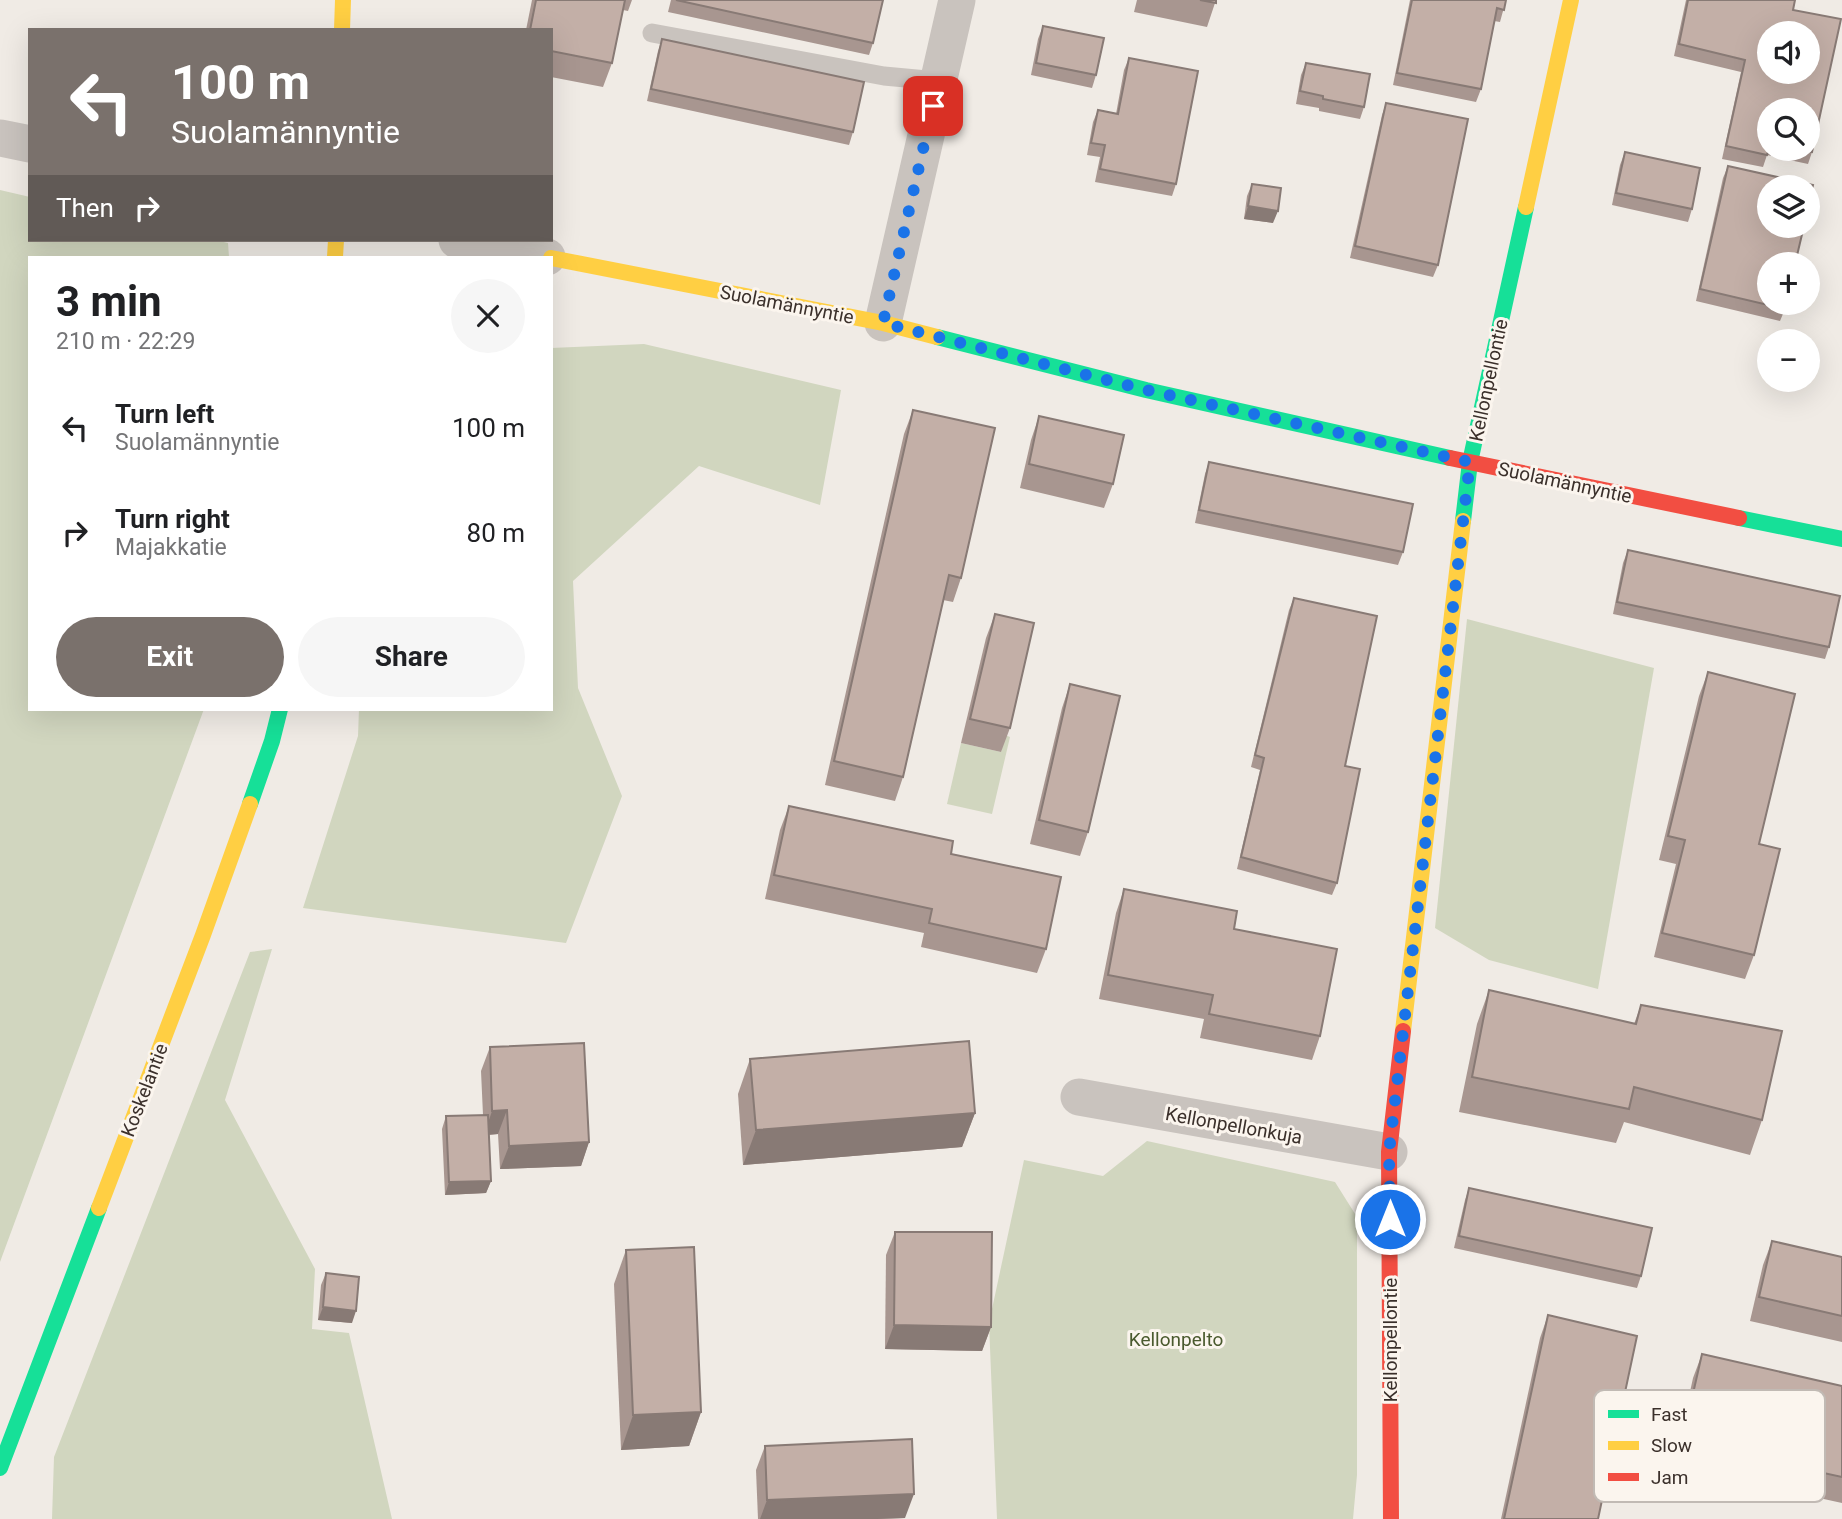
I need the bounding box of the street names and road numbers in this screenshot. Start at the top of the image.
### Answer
street label: Suolamännyntie [718,280,856,329]
street label: Kellonpellontie [1464,317,1513,443]
street label: Suolamännyntie [1496,457,1634,508]
street label: Koskelantie [116,1040,173,1140]
street label: Kellonpellonkuja [1164,1102,1304,1149]
street label: Kellonpellontie [1379,1278,1402,1402]

